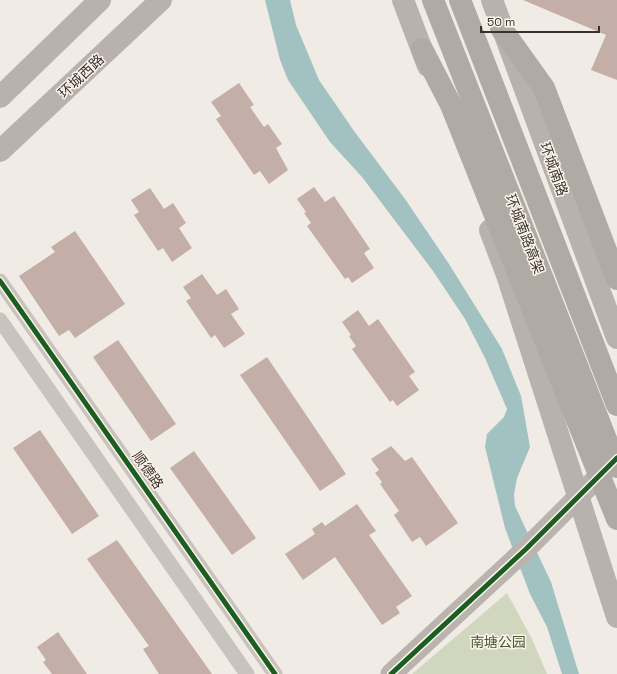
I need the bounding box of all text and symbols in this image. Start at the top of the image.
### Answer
scale bar [481,8,599,34]
text: 50 m [487,14,515,30]
street label: 环城西路 [54,50,108,102]
street label: 环城南路 [536,140,572,198]
street label: 环城南路高架 [502,192,548,276]
street label: 顺德路 [129,448,167,492]
park label: 南塘公园 [470,633,526,651]

